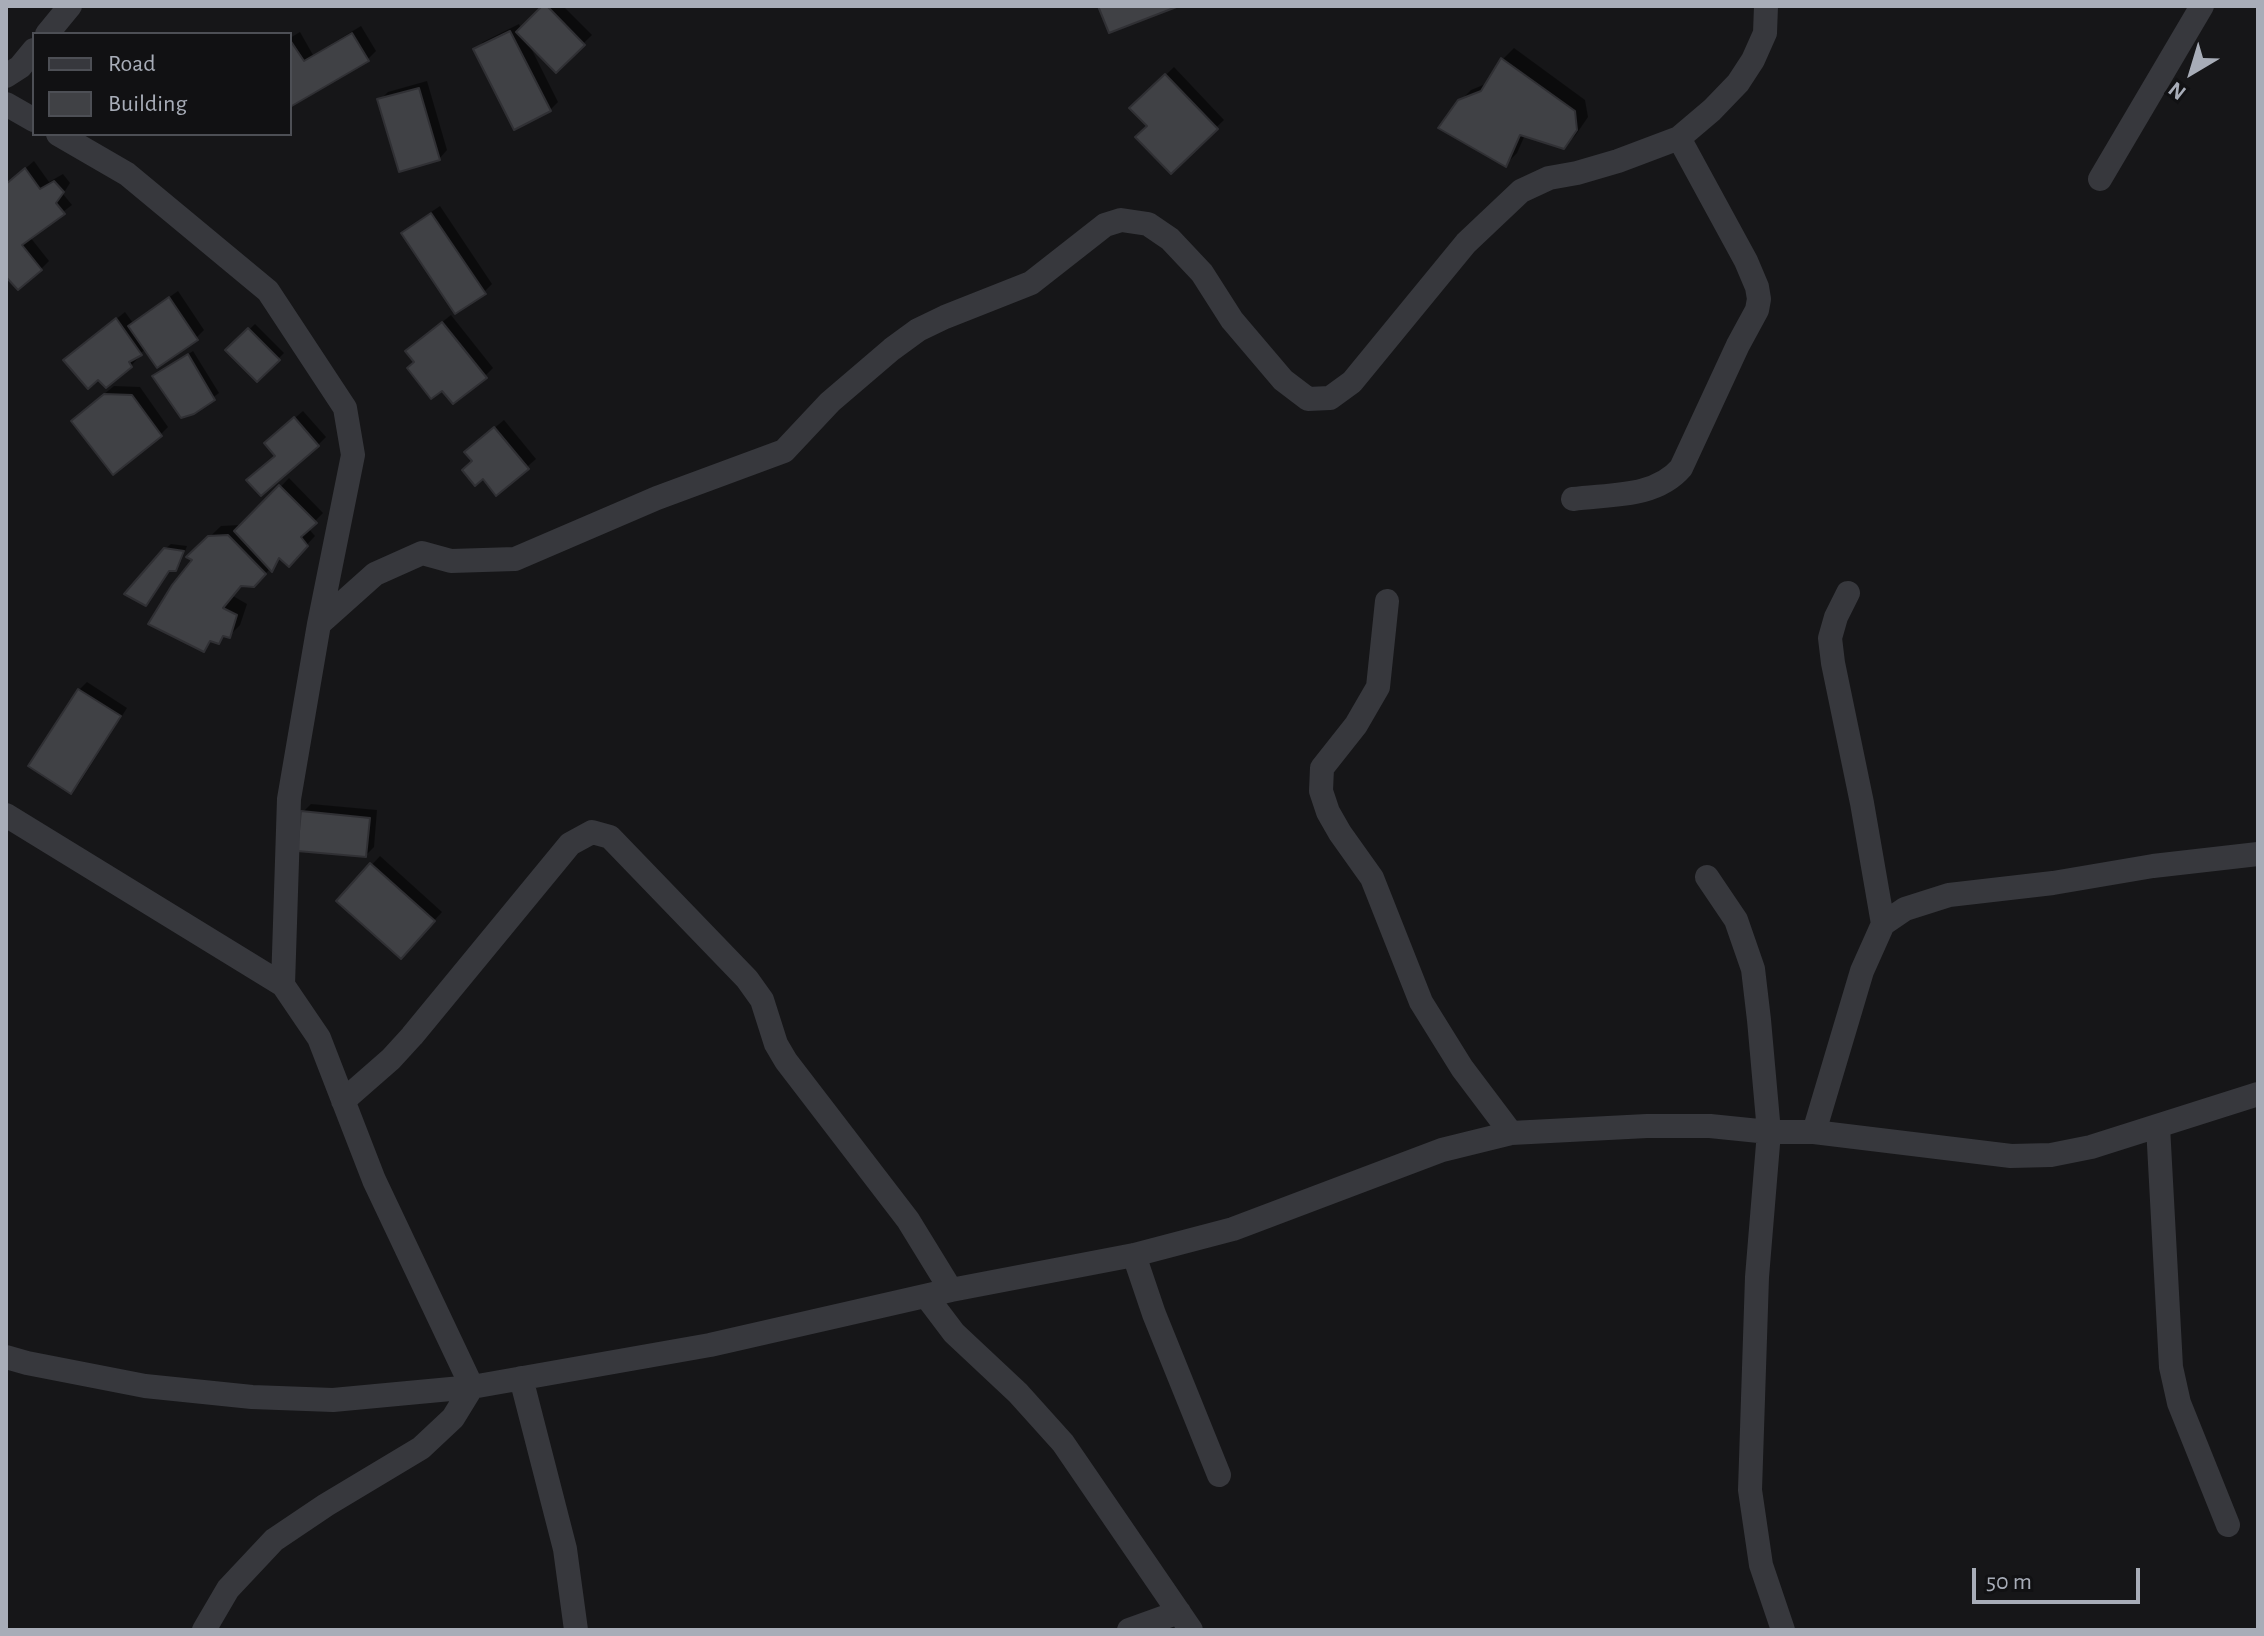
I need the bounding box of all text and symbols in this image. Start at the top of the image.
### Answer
legend [32,32,292,136]
north arrow [2152,32,2232,112]
text: Road [108,52,156,76]
text: N [2164,78,2190,104]
text: Building [108,92,187,116]
scale bar [1976,1552,2144,1602]
text: 50 m [1986,1570,2032,1594]

